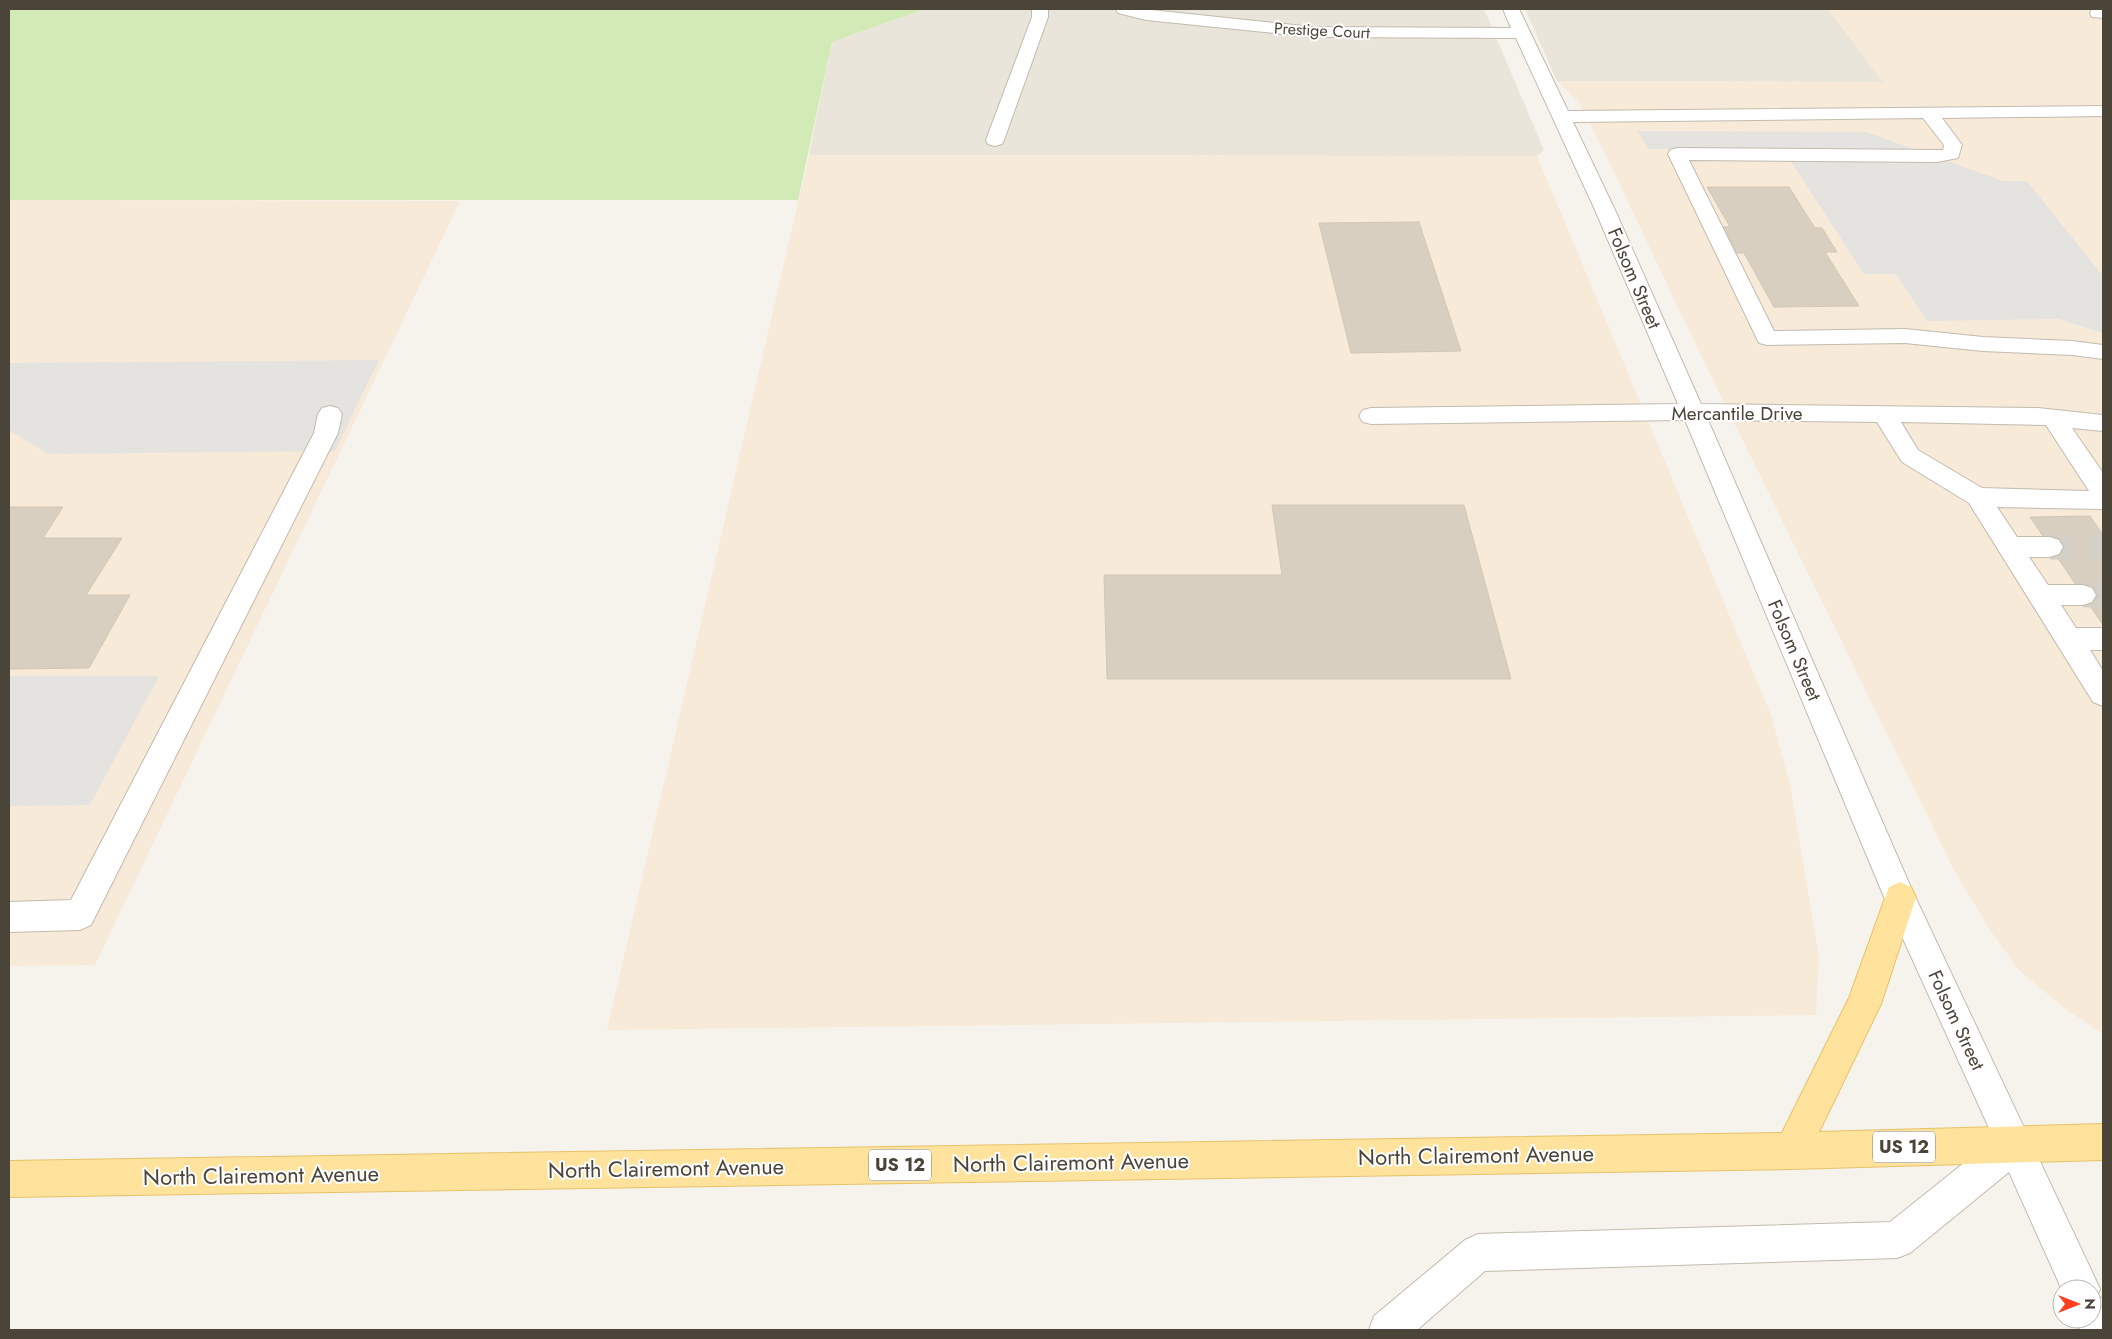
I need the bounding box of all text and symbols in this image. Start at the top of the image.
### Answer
street label: Prestige Court [1273,17,1371,45]
street label: Folsom Street [1601,223,1668,333]
street label: Mercantile Drive [1671,400,1803,427]
street label: Folsom Street [1761,595,1828,705]
street label: Folsom Street [1922,966,1992,1075]
road number: US 12 [1873,1132,1935,1162]
street label: North Clairemont Avenue [1358,1137,1594,1173]
street label: North Clairemont Avenue [953,1144,1189,1180]
street label: North Clairemont Avenue [548,1150,784,1186]
road number: US 12 [869,1150,931,1180]
street label: North Clairemont Avenue [143,1157,379,1193]
north arrow [2052,1279,2102,1329]
text: N [2080,1298,2100,1310]

